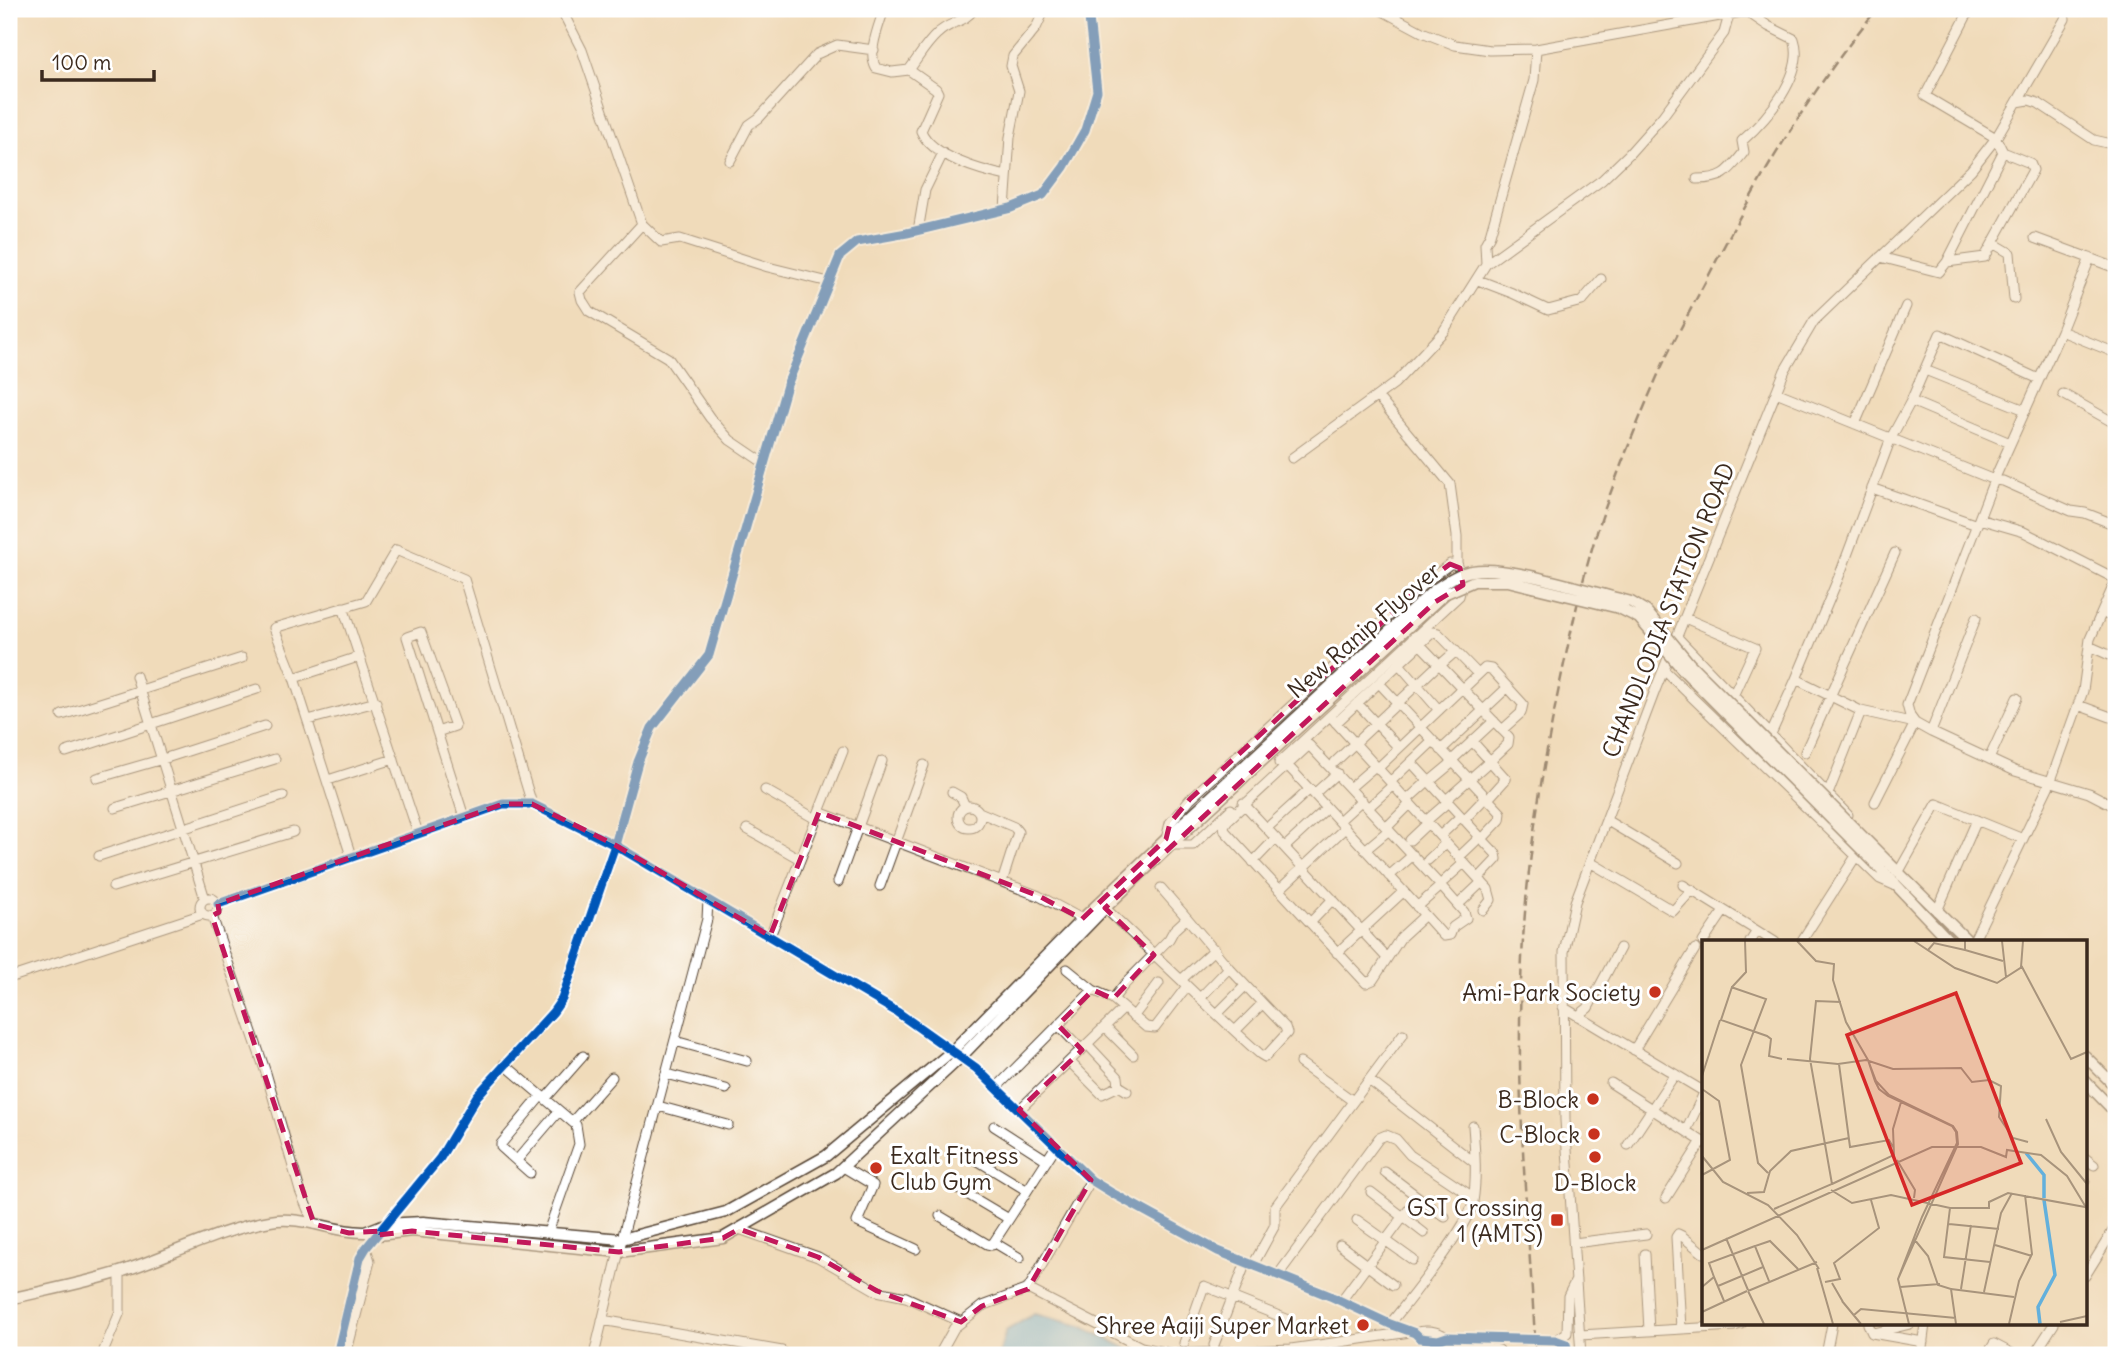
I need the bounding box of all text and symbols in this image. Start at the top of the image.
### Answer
scale bar [42,38,154,82]
text: 100 m [52,49,111,76]
street label: CHANDLODIA STATION ROAD [1595,458,1741,762]
street label: New Ranip Flyover [1281,555,1447,704]
inset map [1702,940,2086,1326]
place label: Ami-Park Society [1462,978,1641,1007]
marker: Ami-Park Society [1647,984,1663,1000]
place label: B-Block [1498,1085,1579,1114]
marker: B-Block [1585,1091,1601,1107]
place label: C-Block [1499,1120,1580,1149]
marker: C-Block [1586,1126,1602,1142]
place label: Exalt Fitness Club Gym [890,1141,1018,1196]
marker: D-Block [1587,1149,1603,1165]
marker: Exalt Fitness Club Gym [868,1160,884,1176]
place label: D-Block [1554,1168,1636,1197]
place label: GST Crossing 1 (AMTS) [1407,1193,1543,1248]
marker: GST Crossing 1 (AMTS) [1549,1212,1565,1228]
place label: Shree Aaiji Super Market [1096,1311,1349,1340]
marker: Shree Aaiji Super Market [1355,1317,1371,1333]

